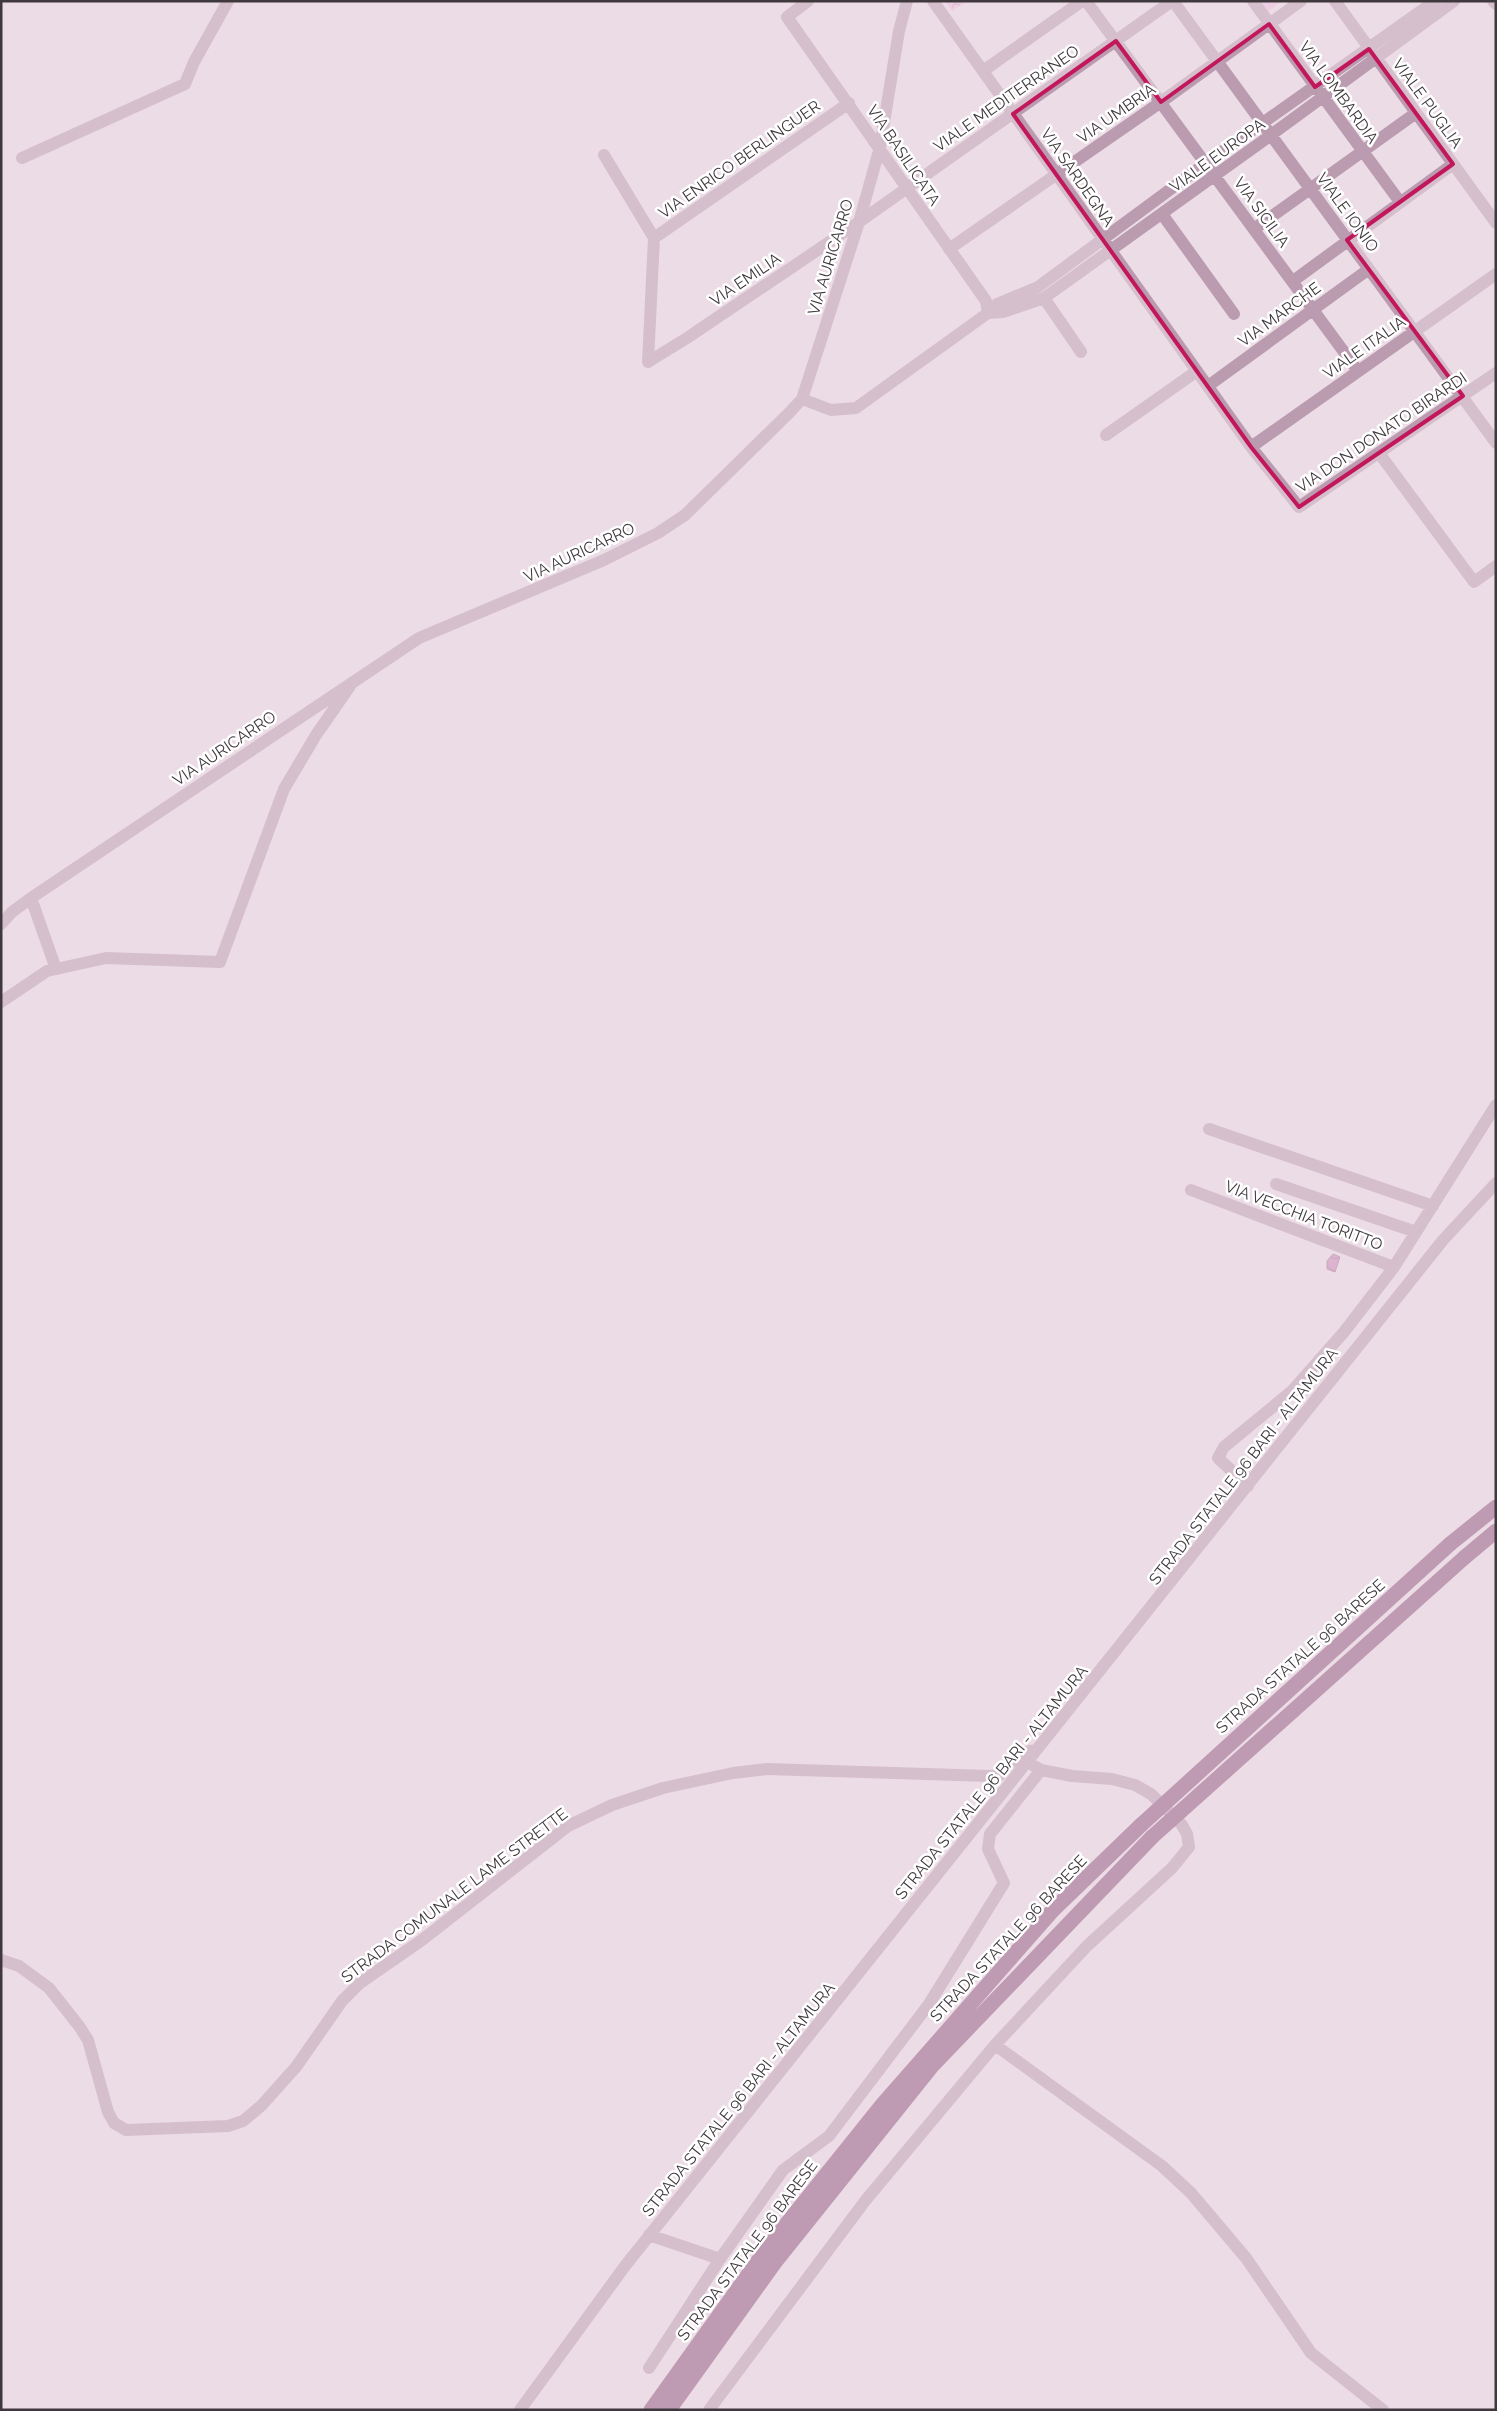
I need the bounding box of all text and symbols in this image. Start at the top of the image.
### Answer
street label: VIA LOMBARDIA [1295,37,1382,147]
street label: VIALE MEDITERRANEO [930,41,1083,156]
street label: VIALE PUGLIA [1389,55,1467,152]
street label: VIA UMBRIA [1073,79,1159,147]
street label: VIA ENRICO BERLINGUER [655,96,824,223]
street label: VIA BASILICATA [863,101,944,209]
street label: VIALE EUROPA [1166,114,1269,196]
street label: VIA SARDEGNA [1037,124,1119,230]
street label: VIALE IONIO [1313,169,1383,256]
street label: VIA SICILIA [1230,174,1293,251]
street label: VIA AURICARRO [804,197,857,317]
street label: VIA EMILIA [706,249,784,310]
street label: VIA MARCHE [1234,278,1324,351]
street label: VIALE ITALIA [1319,312,1409,383]
street label: VIA DON DONATO BIRARDI [1292,368,1470,497]
street label: VIA AURICARRO [521,518,638,586]
street label: VIA AURICARRO [169,707,279,790]
street label: VIA VECCHIA TORITTO [1222,1177,1385,1254]
street label: STRADA STATALE 96 BARI - ALTAMURA [1145,1344,1342,1588]
street label: STRADA STATALE 96 BARESE [1212,1575,1389,1737]
street label: STRADA STATALE 96 BARI - ALTAMURA [891,1662,1092,1903]
street label: STRADA COMUNALE LAME STRETTE [337,1804,571,1987]
street label: STRADA STATALE 96 BARESE [926,1851,1091,2026]
street label: STRADA STATALE 96 BARI - ALTAMURA [638,1979,839,2220]
street label: STRADA STATALE 96 BARESE [673,2156,822,2344]

